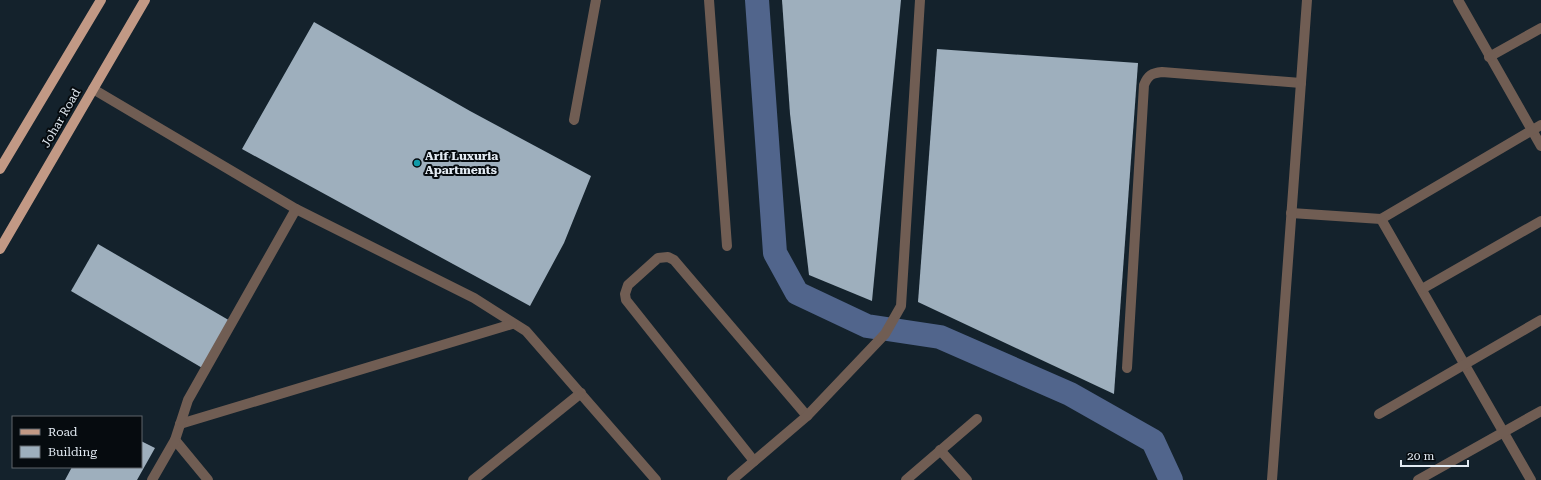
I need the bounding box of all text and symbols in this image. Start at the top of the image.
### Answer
street label: Johar Road [39,86,84,150]
place label: Arif Luxuria Apartments [425,149,498,177]
marker: Arif Luxuria Apartments [412,158,422,168]
legend [12,416,142,468]
text: Road [48,425,78,439]
scale bar [1401,442,1468,468]
text: Building [48,445,97,459]
text: 20 m [1407,449,1434,463]

